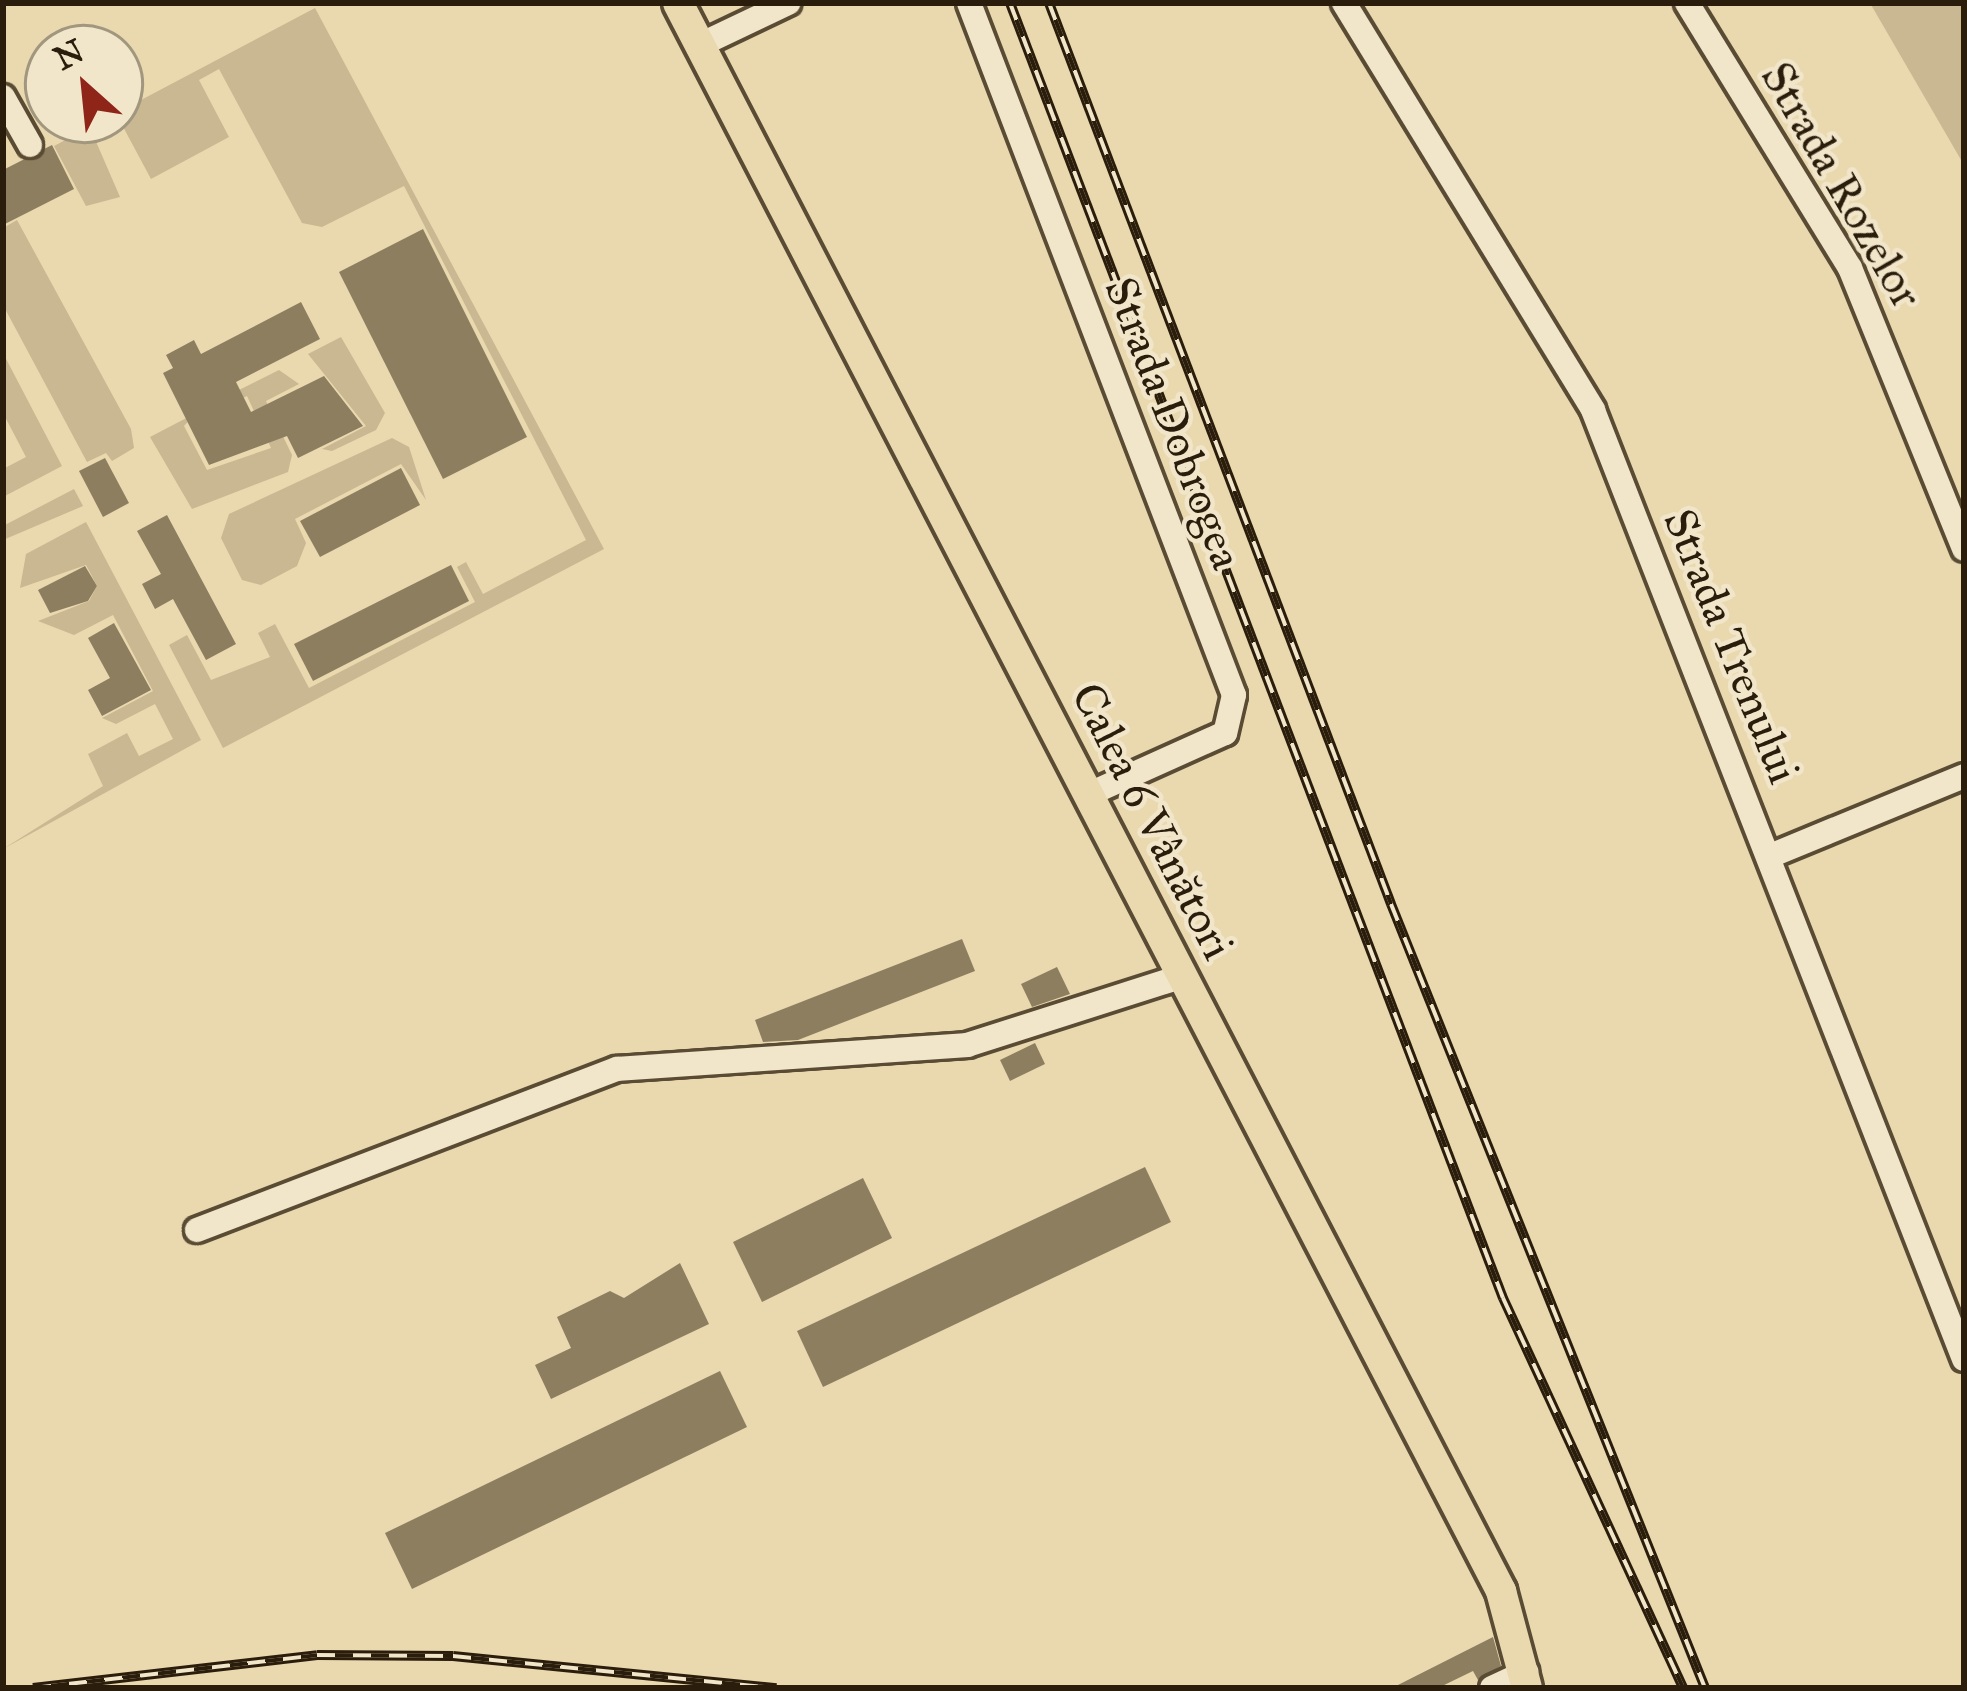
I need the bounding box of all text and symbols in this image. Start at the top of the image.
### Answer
north arrow [24,24,144,144]
text: N [47,30,91,79]
street label: Strada Rozelor [1750,53,1934,317]
street label: Strada Dobrogea [1094,270,1254,576]
street label: Strada Trenului [1653,501,1811,791]
street label: Calea 6 Vânători [1060,674,1246,968]

